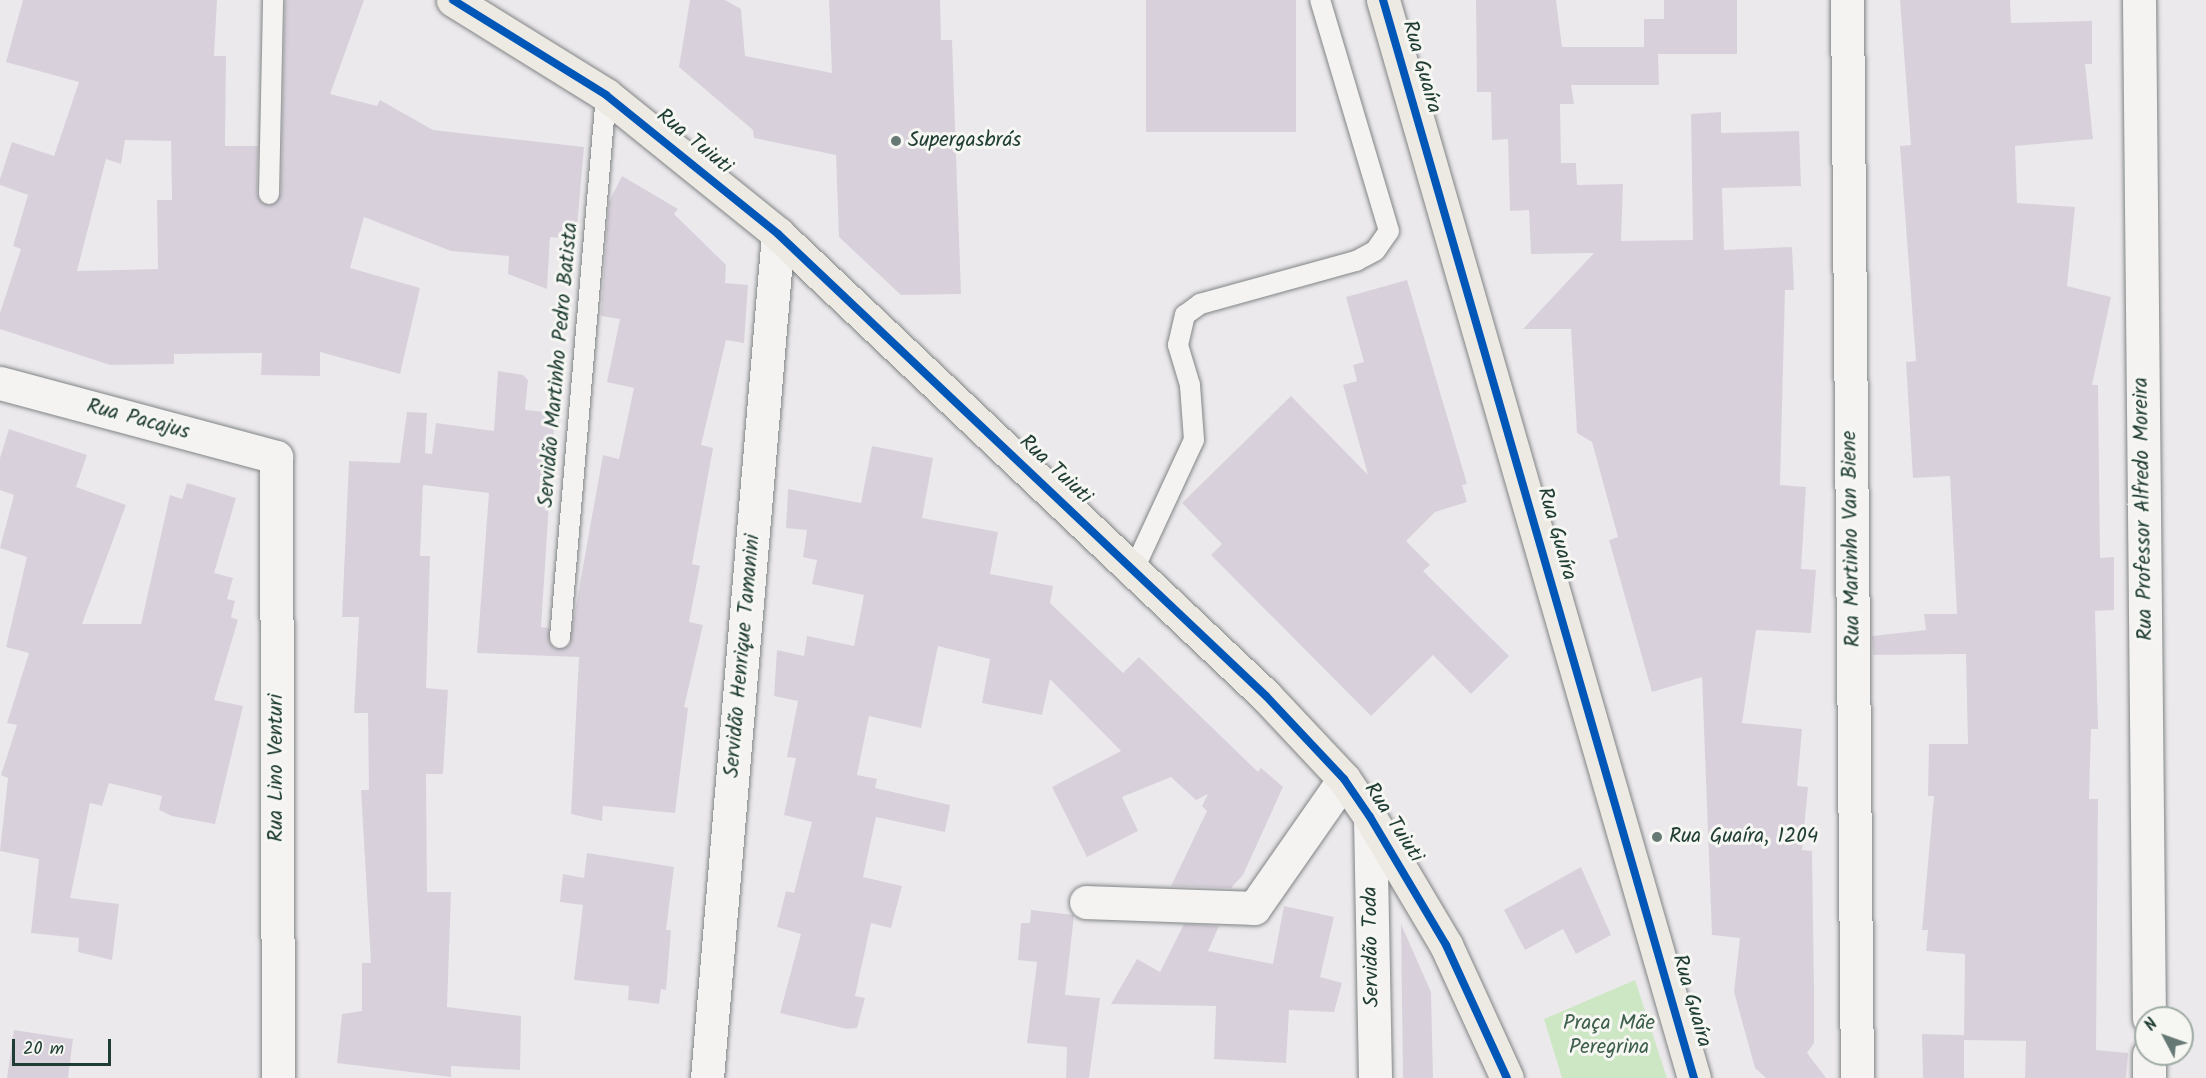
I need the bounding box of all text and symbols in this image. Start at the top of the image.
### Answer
street label: Rua Guaíra [1396,18,1446,116]
street label: Rua Tuiuti [651,104,737,180]
place label: Supergasbrás [908,128,1021,154]
marker: Supergasbrás [889,134,903,148]
street label: Servidão Martinho Pedro Batista [534,221,584,509]
street label: Rua Professor Alfredo Moreira [2129,377,2159,641]
street label: Rua Pacajus [84,394,192,446]
street label: Rua Tuiuti [1013,430,1097,510]
street label: Rua Martinho Van Biene [1838,430,1866,648]
street label: Rua Guaíra [1531,485,1581,583]
street label: Servidão Henrique Tamanini [720,533,766,779]
street label: Rua Lino Venturi [264,694,290,842]
street label: Rua Tuiuti [1358,778,1428,868]
place label: Rua Guaíra, 1204 [1669,824,1818,850]
marker: Rua Guaíra, 1204 [1650,830,1664,844]
street label: Servidão Toda [1358,886,1386,1008]
street label: Rua Guaíra [1666,952,1716,1050]
north arrow [2134,1006,2194,1066]
park label: Praça Mãe Peregrina [1563,1011,1655,1061]
text: N [2139,1013,2164,1037]
scale bar [15,1027,114,1065]
text: 20 m [23,1035,64,1064]

